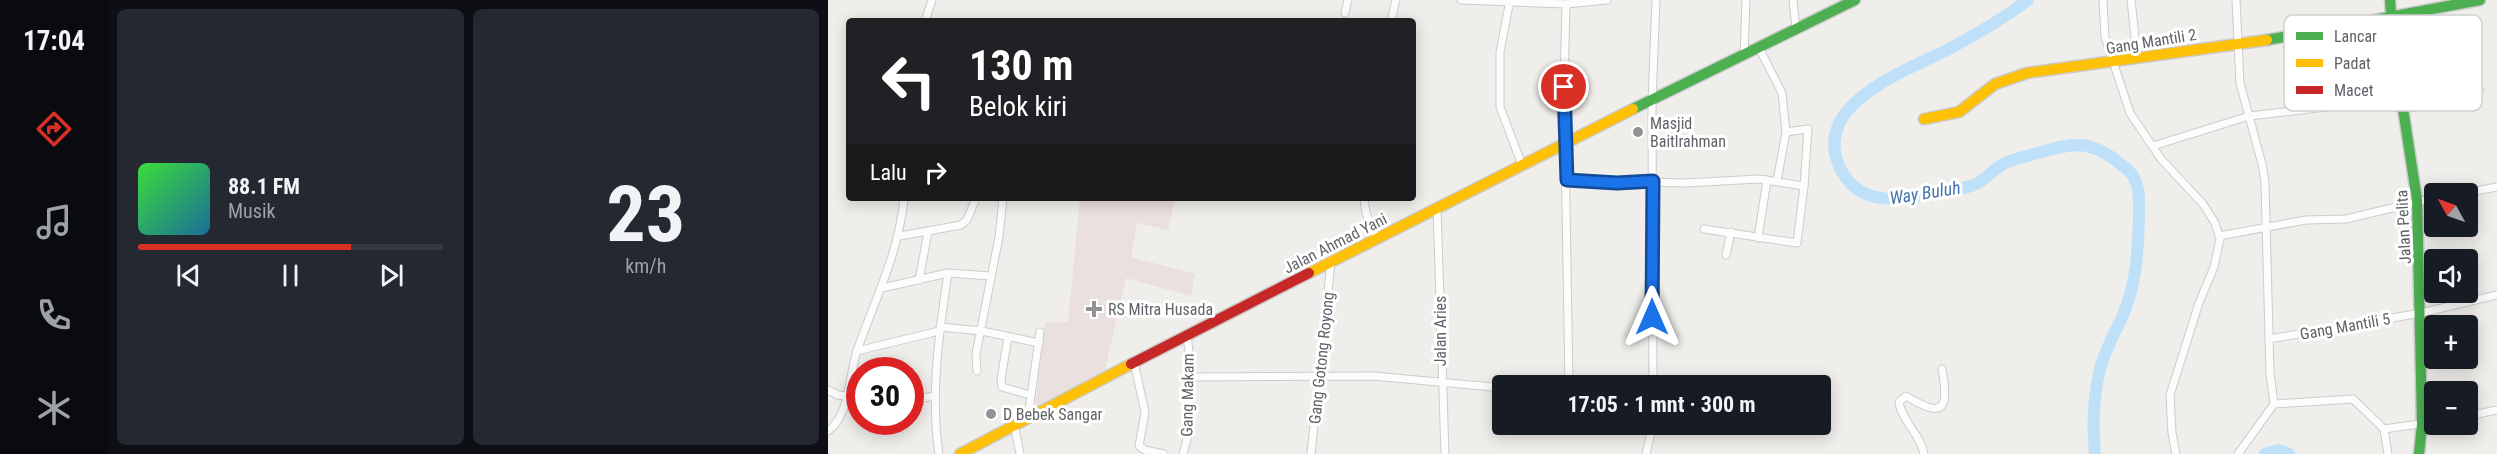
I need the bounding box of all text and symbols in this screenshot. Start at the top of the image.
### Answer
legend [2284,15,2482,111]
text: 17:04 [23,25,85,57]
street label: Gang Mantili 2 [2105,25,2198,58]
text: Lancar [2334,27,2377,46]
text: 130 m [969,41,1074,90]
icon: left [870,42,948,120]
text: Padat [2334,54,2371,73]
pin [1538,61,1589,112]
icon: arrive [1547,70,1580,103]
text: Macet [2334,81,2374,100]
text: Belok kiri [969,91,1067,123]
icon: directions [33,108,75,150]
place label: Masjid Baitlrahman [1650,114,1726,151]
marker: Masjid Baitlrahman [1631,125,1645,139]
icon: right [919,156,952,189]
text: Lalu [870,160,907,185]
text: 23 [606,169,685,260]
text: 88.1 FM [228,174,300,199]
water label: Way Buluh [1888,177,1962,208]
north arrow [2424,183,2478,237]
map controls [2424,183,2478,435]
street label: Jalan Pelita [2392,189,2415,265]
text: Musik [228,199,276,223]
icon: music [33,201,75,243]
street label: Jalan Ahmad Yani [1280,209,1390,278]
button: sound [2424,249,2478,303]
text: km/h [625,254,666,278]
icon: previous [172,259,205,292]
icon: pause [274,259,307,292]
icon: next [375,259,408,292]
position arrow [1620,285,1684,349]
street label: Gang Gotong Royong [1305,291,1338,425]
icon: phone [33,294,75,336]
street label: Jalan Aries [1431,296,1450,366]
marker: RS Mitra Husada [1085,300,1103,318]
place label: RS Mitra Husada [1108,300,1213,319]
street label: Gang Mantili 5 [2299,309,2392,344]
button: + [2424,315,2478,369]
street label: Gang Makam [1177,353,1198,437]
speed limit sign: 30 [846,357,924,435]
button: − [2424,381,2478,435]
icon: climate [33,387,75,429]
text: 17:05 · 1 mnt · 300 m [1567,392,1756,417]
place label: D Bebek Sangar [1003,405,1103,424]
marker: D Bebek Sangar [984,407,998,421]

